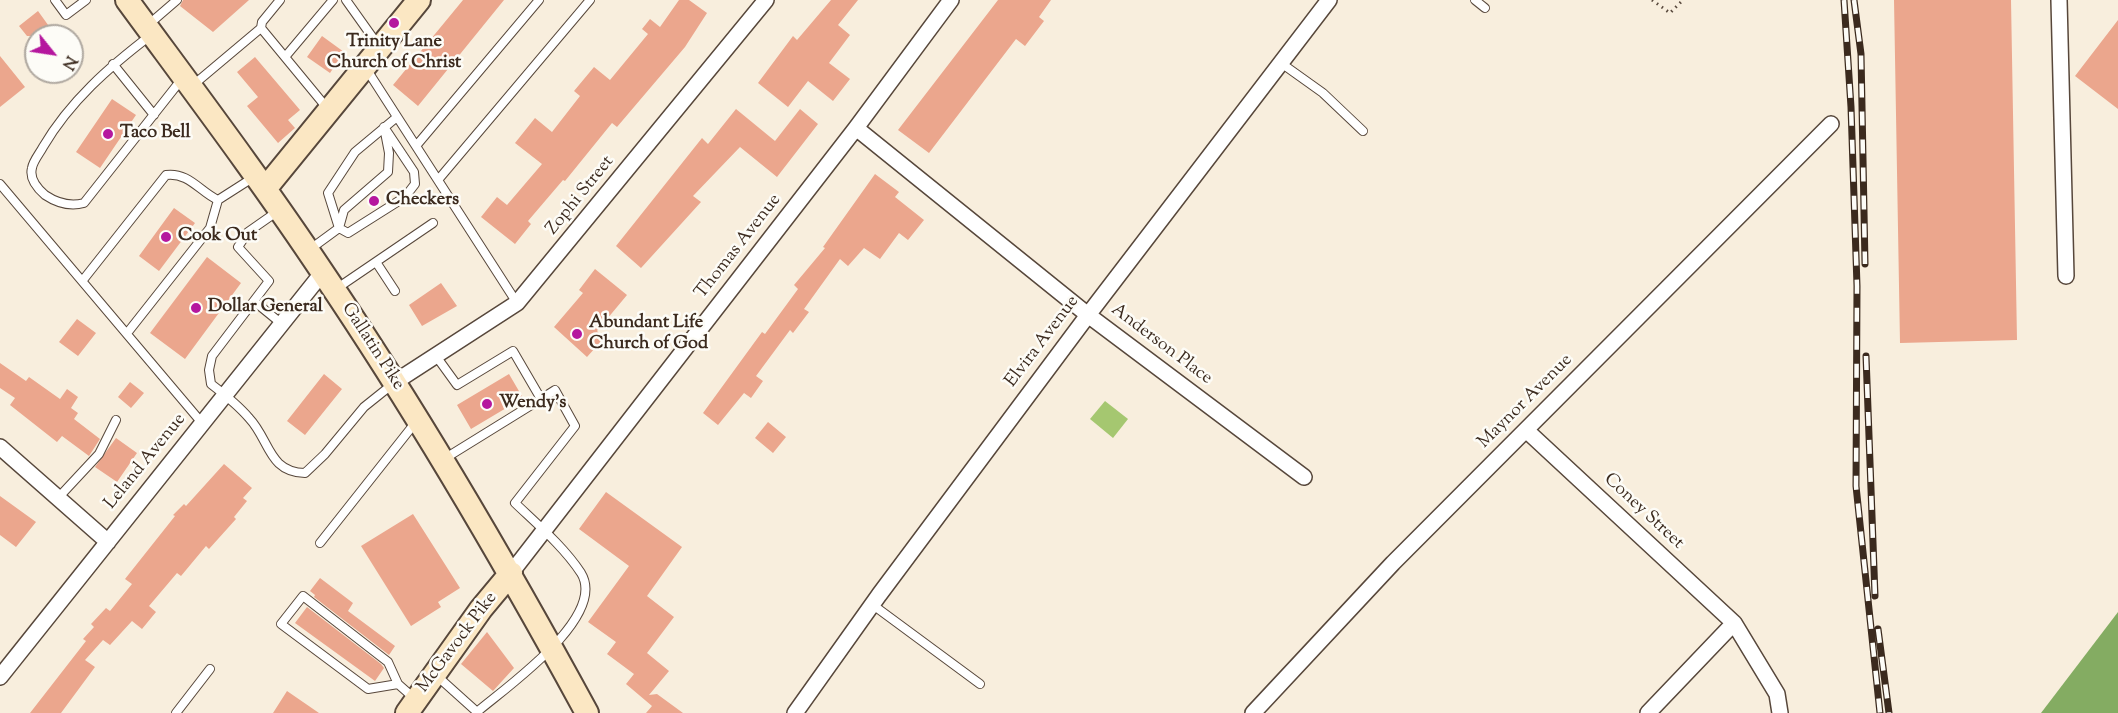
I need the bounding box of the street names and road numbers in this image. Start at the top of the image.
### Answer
street label: Zophi Street [542,152,620,240]
street label: Thomas Avenue [691,190,787,304]
street label: Elvira Avenue [1002,292,1084,392]
street label: Gallatin Pike [336,299,408,395]
street label: Anderson Place [1106,300,1216,390]
street label: Maynor Avenue [1474,350,1578,454]
street label: Leland Avenue [101,410,191,514]
street label: Coney Street [1598,469,1688,555]
street label: McGavock Pike [413,588,503,698]

